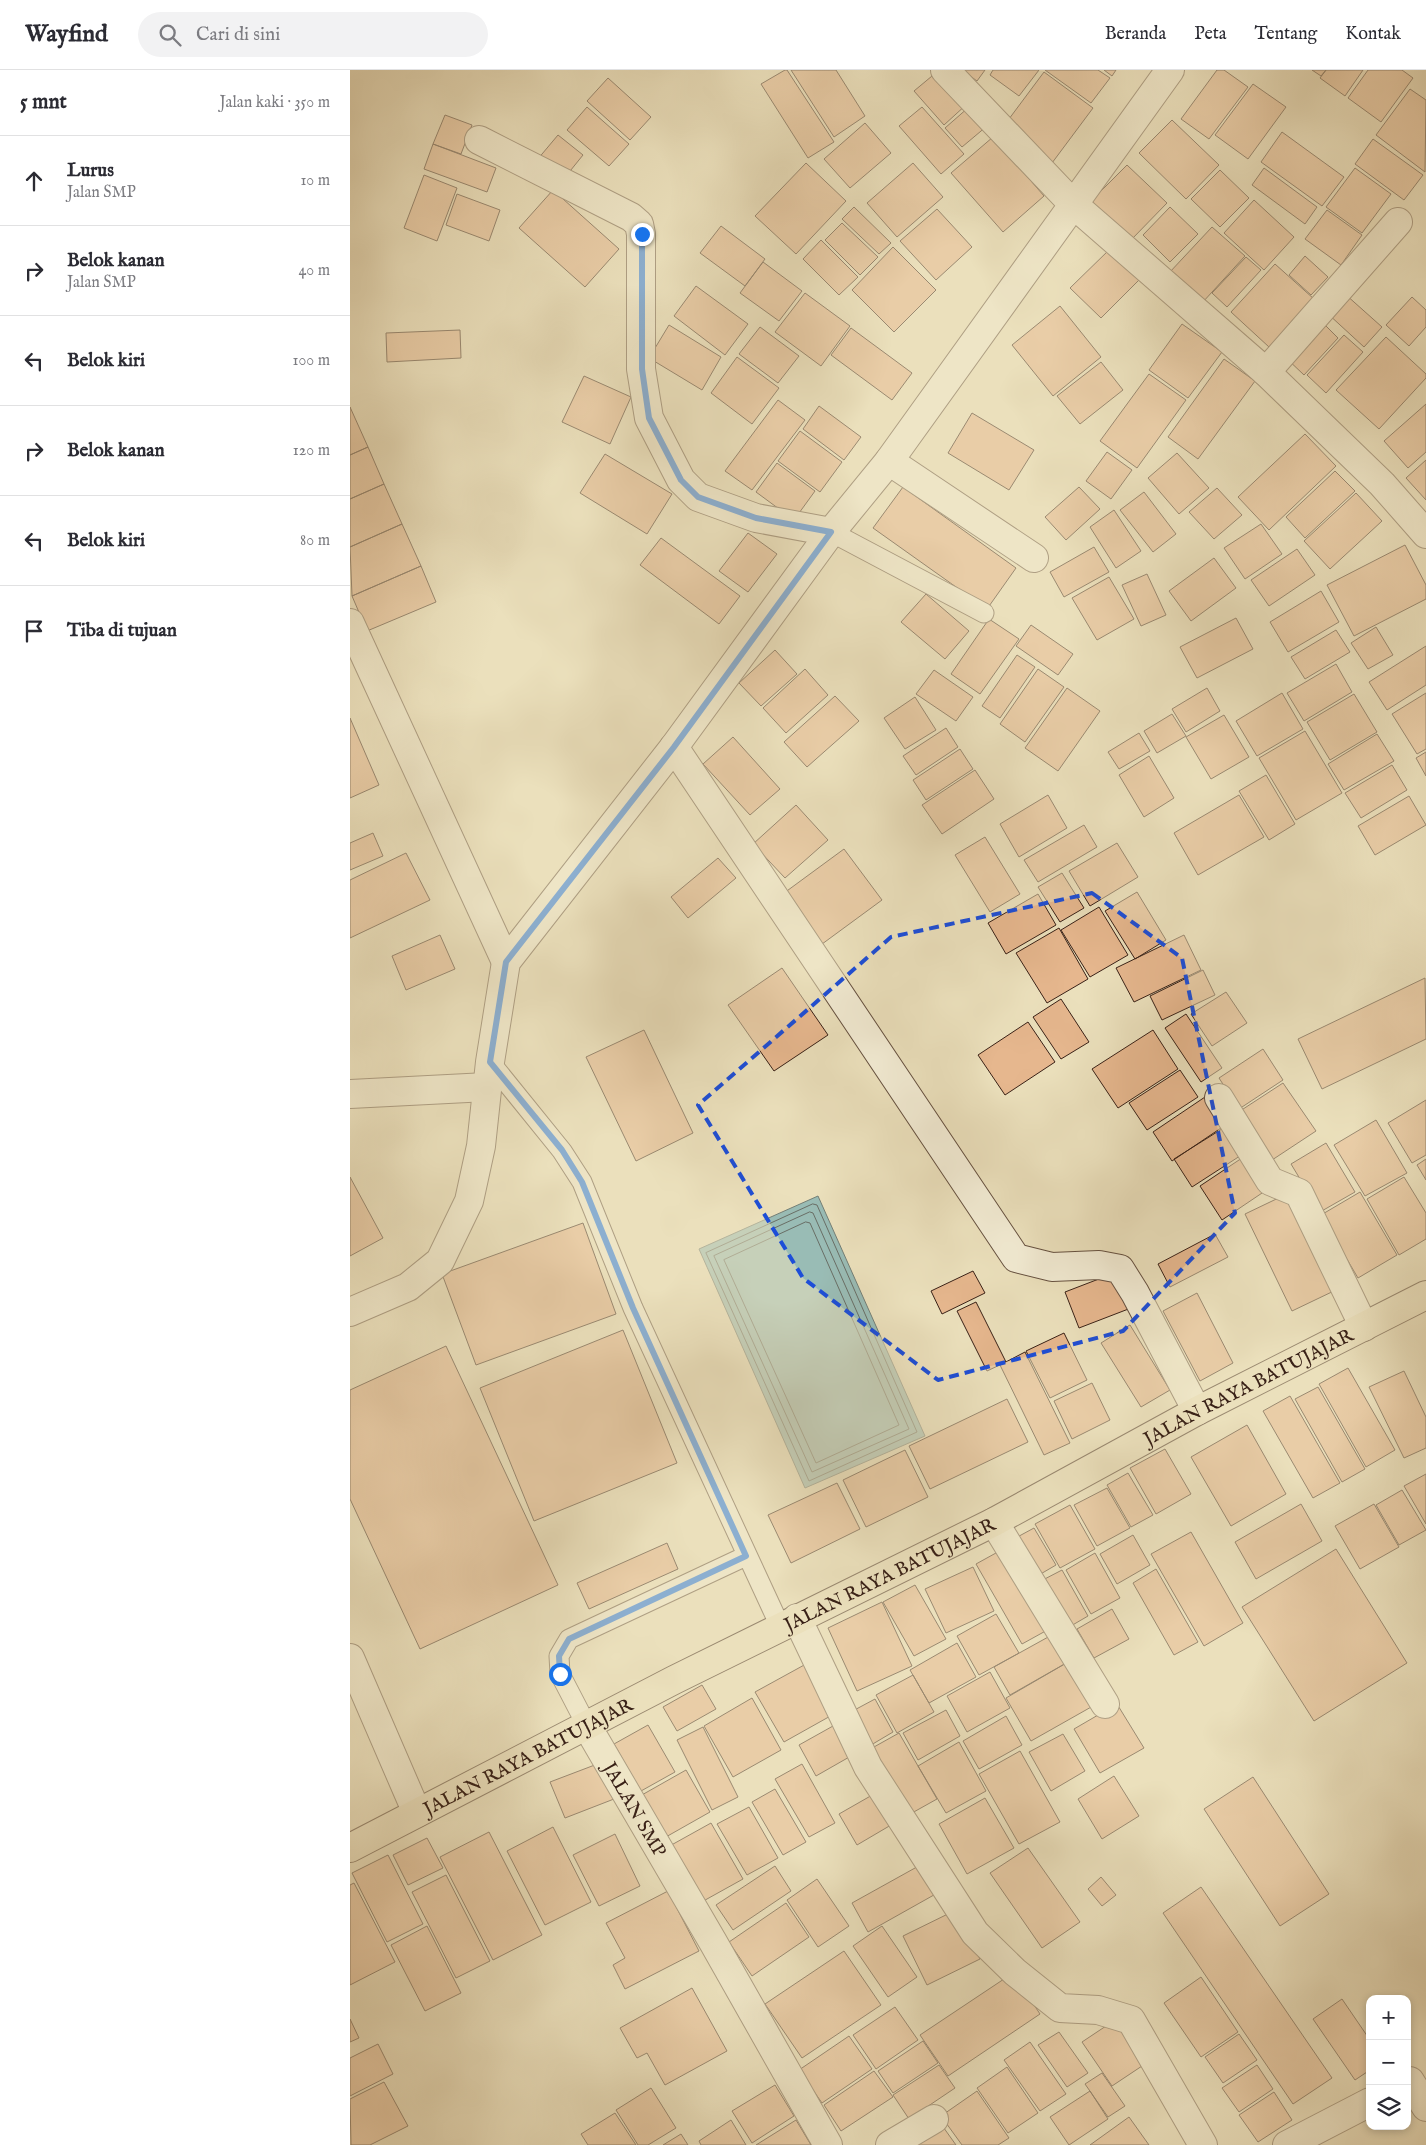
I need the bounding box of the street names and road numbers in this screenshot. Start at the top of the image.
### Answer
street label: JALAN RAYA BATUJAJAR [1138,1324,1358,1453]
street label: JALAN RAYA BATUJAJAR [779,1513,1000,1639]
street label: JALAN RAYA BATUJAJAR [418,1693,638,1823]
street label: JALAN SMP [596,1756,671,1862]

